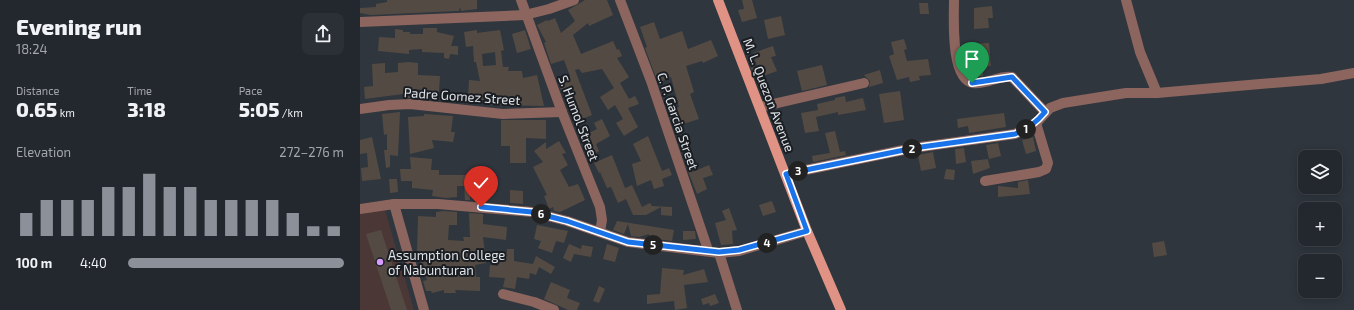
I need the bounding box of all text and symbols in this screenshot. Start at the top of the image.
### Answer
text: Evening run [16,13,142,39]
button: share [302,13,344,55]
street label: M. L. Quezon Avenue [740,36,798,154]
text: 18:24 [16,41,47,57]
pin [955,42,989,83]
icon: arrive [961,48,983,70]
street label: C. P. Garcia Street [654,70,702,172]
street label: S. Humol Street [555,73,603,163]
text: Distance [16,84,59,97]
text: Time [127,84,152,97]
text: Pace [239,84,262,97]
street label: Padre Gomez Street [403,84,521,108]
text: 0.65 [16,97,57,121]
text: 3:18 [127,97,166,121]
text: 5:05 [239,97,279,121]
text: km [57,106,75,119]
text: /km [279,106,303,119]
pin: 1 [1016,119,1036,139]
text: 1 [1024,122,1028,135]
pin: 2 [902,139,922,159]
text: 2 [909,142,915,155]
text: Elevation [16,144,71,160]
text: 272–276 m [279,144,344,160]
map controls [1298,150,1342,298]
button: layers [1298,150,1342,194]
pin: 3 [788,161,808,181]
text: 3 [795,164,801,177]
pin [464,166,498,207]
icon: check [470,172,492,194]
button: + [1298,202,1342,246]
pin: 6 [531,204,551,224]
text: 6 [538,207,544,220]
pin: 4 [757,233,777,253]
pin: 5 [643,235,663,255]
text: 4 [763,236,771,249]
text: 5 [650,238,656,251]
place label: Assumption College of Nabunturan [388,247,505,278]
button: − [1298,254,1342,298]
text: 100 m [16,255,52,271]
text: 4:40 [80,255,107,271]
marker: Assumption College of Nabunturan [375,257,385,267]

